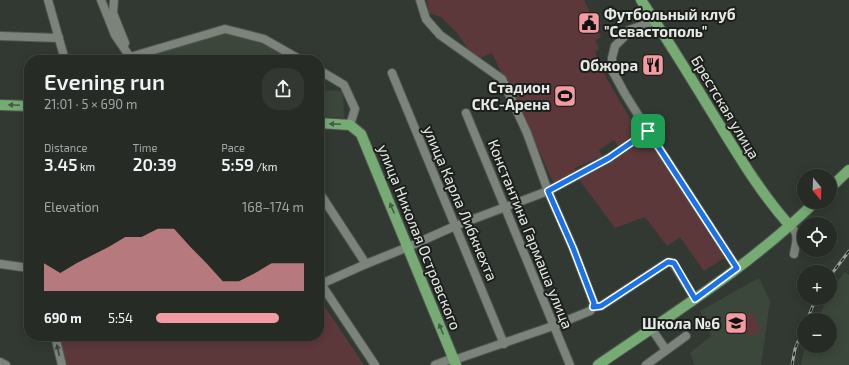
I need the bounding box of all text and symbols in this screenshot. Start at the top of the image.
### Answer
place label: Футбольный клуб "Севастополь" [604,5,736,40]
public building icon: Футбольный клуб "Севастополь" [576,10,602,36]
restaurant icon: Обжора [640,52,666,78]
street label: Брестская улица [687,52,764,163]
place label: Обжора [580,56,638,74]
text: Evening run [44,68,165,94]
button: share [262,68,304,110]
place label: Стадион СКС-Арена [472,78,550,113]
sports icon: Стадион СКС-Арена [552,83,578,109]
text: 21:01 · 5 × 690 m [44,96,137,112]
one-way arrow [8,102,21,109]
pin [631,114,665,148]
icon: arrive [637,120,659,142]
one-way arrow [328,121,341,127]
street label: улица Карла Либкнехта [419,123,502,284]
street label: Константина Гармаша улица [484,137,577,332]
text: Distance [44,141,87,154]
text: Time [133,141,157,154]
text: Pace [221,141,245,154]
street label: улица Николая Островского [374,142,465,333]
text: 3.45 [44,154,77,174]
text: 20:39 [133,154,177,174]
text: 5:59 [221,154,254,174]
text: km [77,160,95,173]
text: /km [254,160,277,173]
north arrow [797,169,837,209]
map controls [797,169,837,353]
text: Elevation [44,199,99,215]
text: 168–174 m [242,199,304,215]
one-way arrow [389,202,395,214]
button: locate [797,217,837,257]
button: + [797,265,837,305]
text: 690 m [44,310,82,326]
text: 5:54 [108,310,133,326]
school or university icon: Школа №6 [723,310,749,336]
button: − [797,313,837,353]
place label: Школа №6 [642,314,720,332]
one-way arrow [438,323,444,334]
one-way arrow [55,344,61,357]

